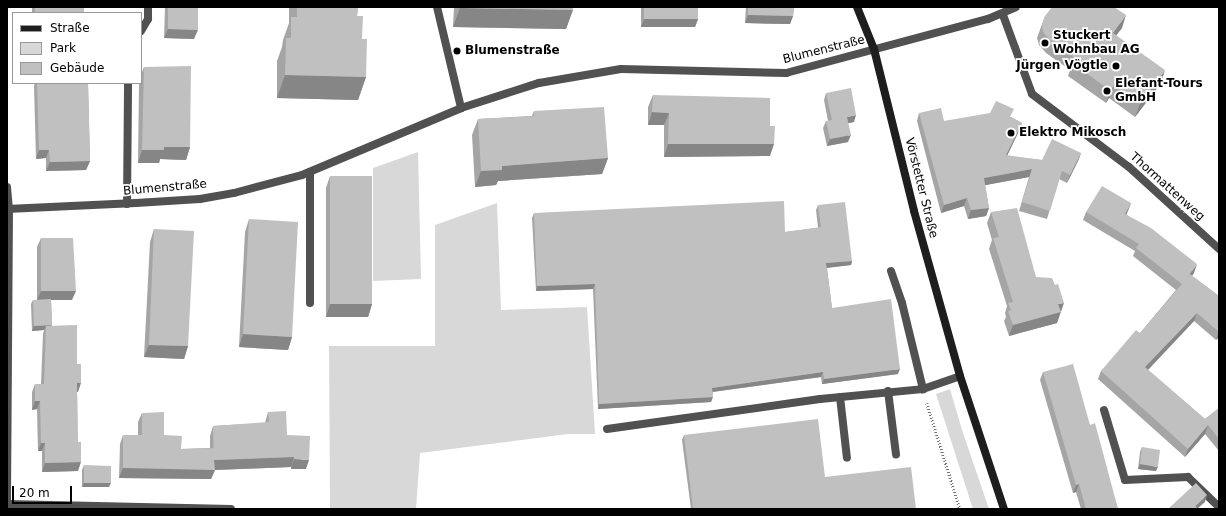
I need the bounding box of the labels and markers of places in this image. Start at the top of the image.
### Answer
place label: Stuckert Wohnbau AG [1053,29,1140,57]
marker: Stuckert Wohnbau AG [1040,38,1050,48]
place label: Blumenstraße [465,44,560,58]
marker: Blumenstraße [452,46,462,56]
place label: Jürgen Vögtle [1016,59,1108,73]
marker: Jürgen Vögtle [1111,61,1121,71]
place label: Elefant-Tours GmbH [1115,77,1203,105]
marker: Elefant-Tours GmbH [1102,86,1112,96]
place label: Elektro Mikosch [1019,126,1126,140]
marker: Elektro Mikosch [1006,128,1016,138]

